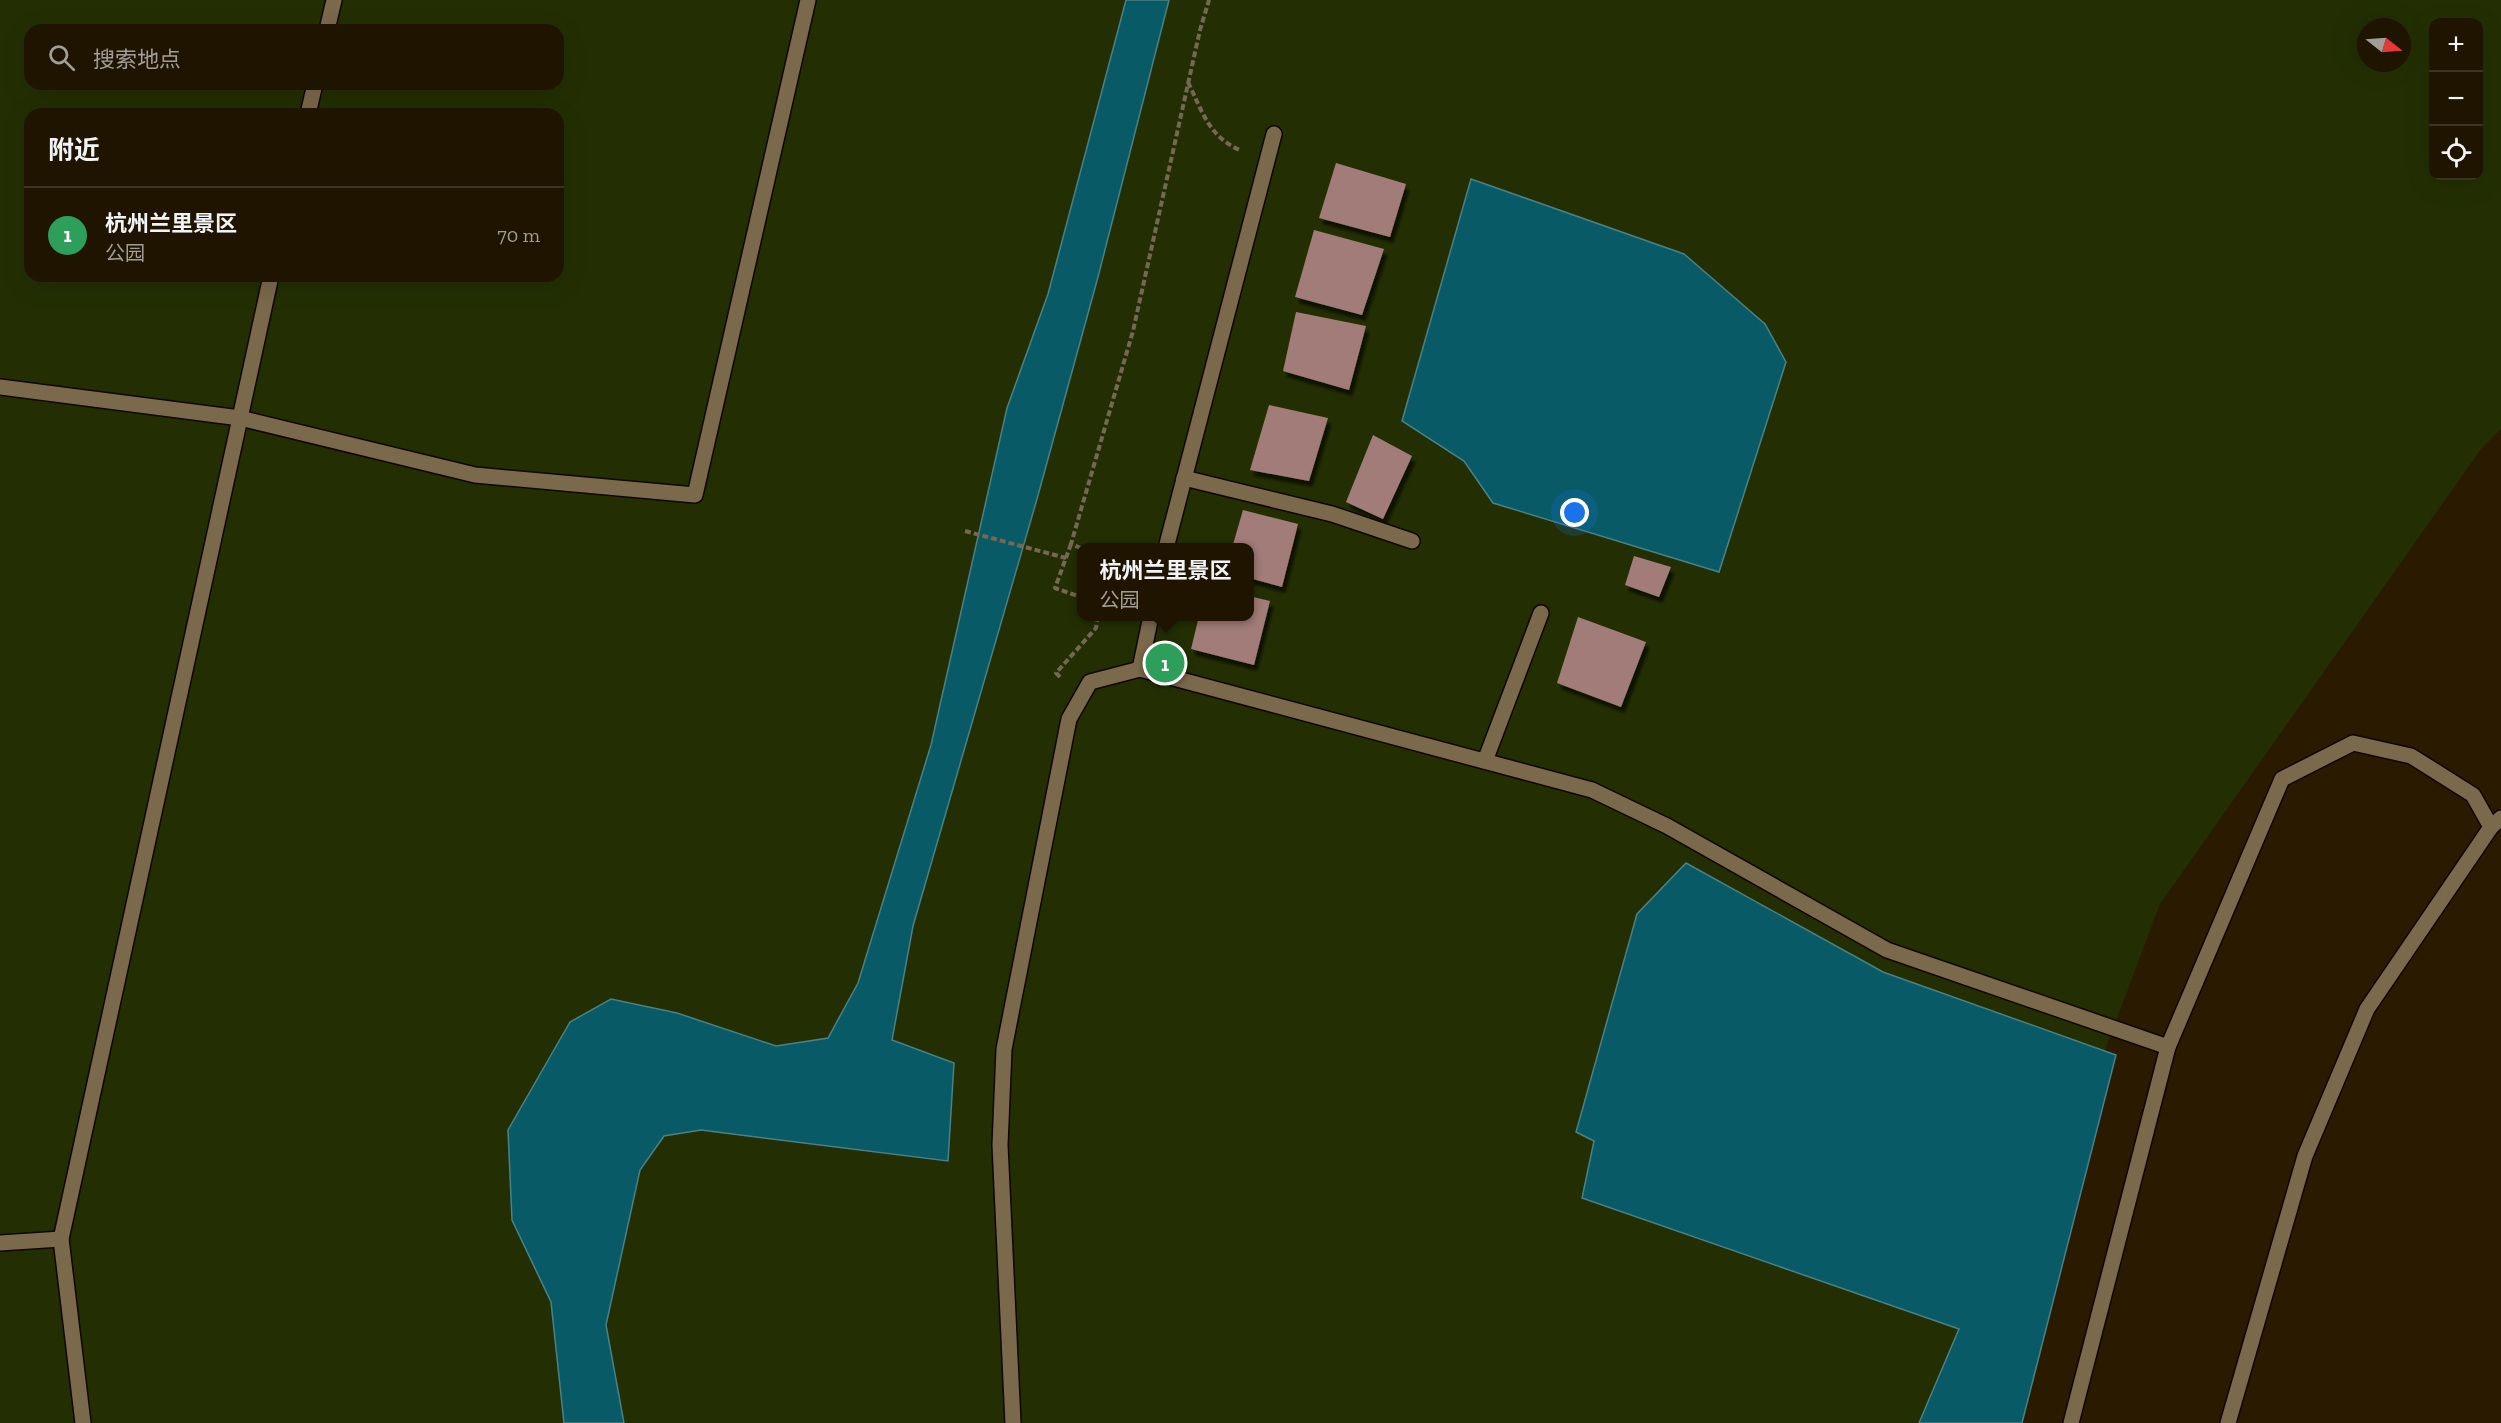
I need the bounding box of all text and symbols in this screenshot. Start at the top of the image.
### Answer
north arrow [2357,18,2411,72]
map controls [2429,18,2483,180]
button: + [2429,18,2483,72]
search box [24,24,564,90]
icon: search [45,41,78,74]
text: 搜索地点 [93,46,181,73]
button: − [2429,72,2483,126]
button: locate [2429,126,2483,180]
text: 附近 [48,134,100,166]
text: 杭州兰里景区 [105,210,237,237]
text: 1 [63,223,72,247]
text: 70 m [497,223,540,247]
text: 公园 [105,241,145,265]
your location [1560,498,1589,527]
popup [1077,543,1254,621]
text: 杭州兰里景区 [1099,557,1232,584]
text: 公园 [1099,588,1139,612]
pin: 1 [1146,640,1184,686]

